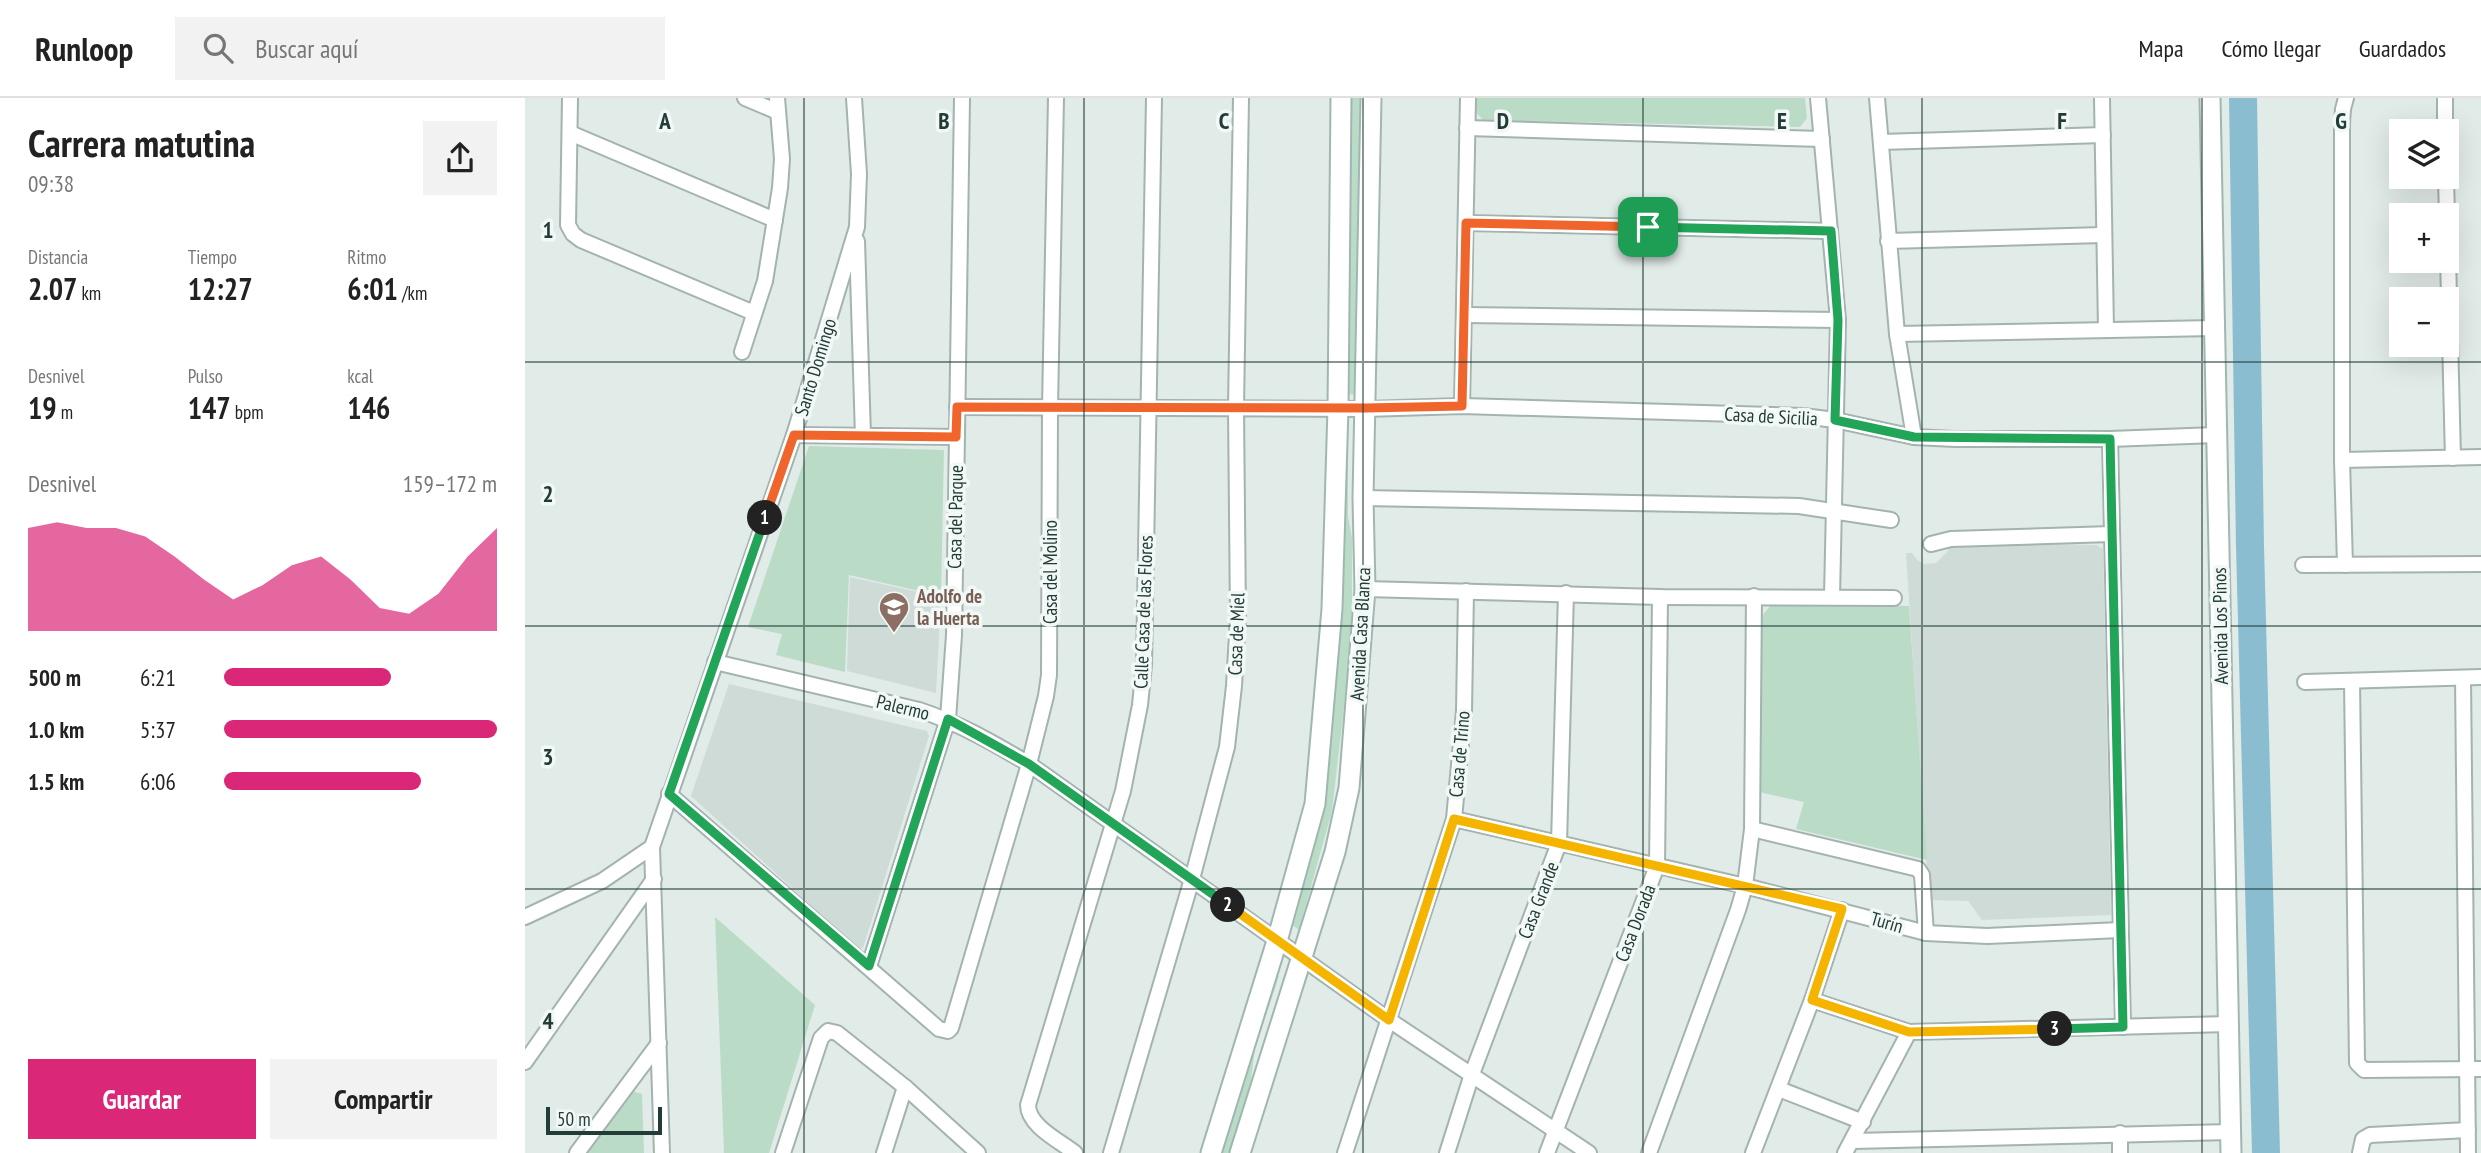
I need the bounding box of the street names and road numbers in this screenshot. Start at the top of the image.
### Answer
street label: Santo Domingo [789,315,841,419]
street label: Casa de Sicilia [1724,402,1818,430]
street label: Casa del Parque [942,465,968,569]
street label: Casa del Molino [1038,520,1062,624]
street label: Calle Casa de las Flores [1128,535,1158,689]
street label: Avenida Casa Blanca [1345,567,1375,701]
street label: Avenida Los Pinos [2207,567,2233,685]
street label: Casa de Miel [1223,592,1249,676]
street label: Palermo [874,689,932,725]
street label: Casa de Trino [1443,710,1475,798]
street label: Casa Grande [1512,858,1564,942]
street label: Casa Dorada [1609,881,1661,965]
street label: Turín [1868,906,1906,938]

